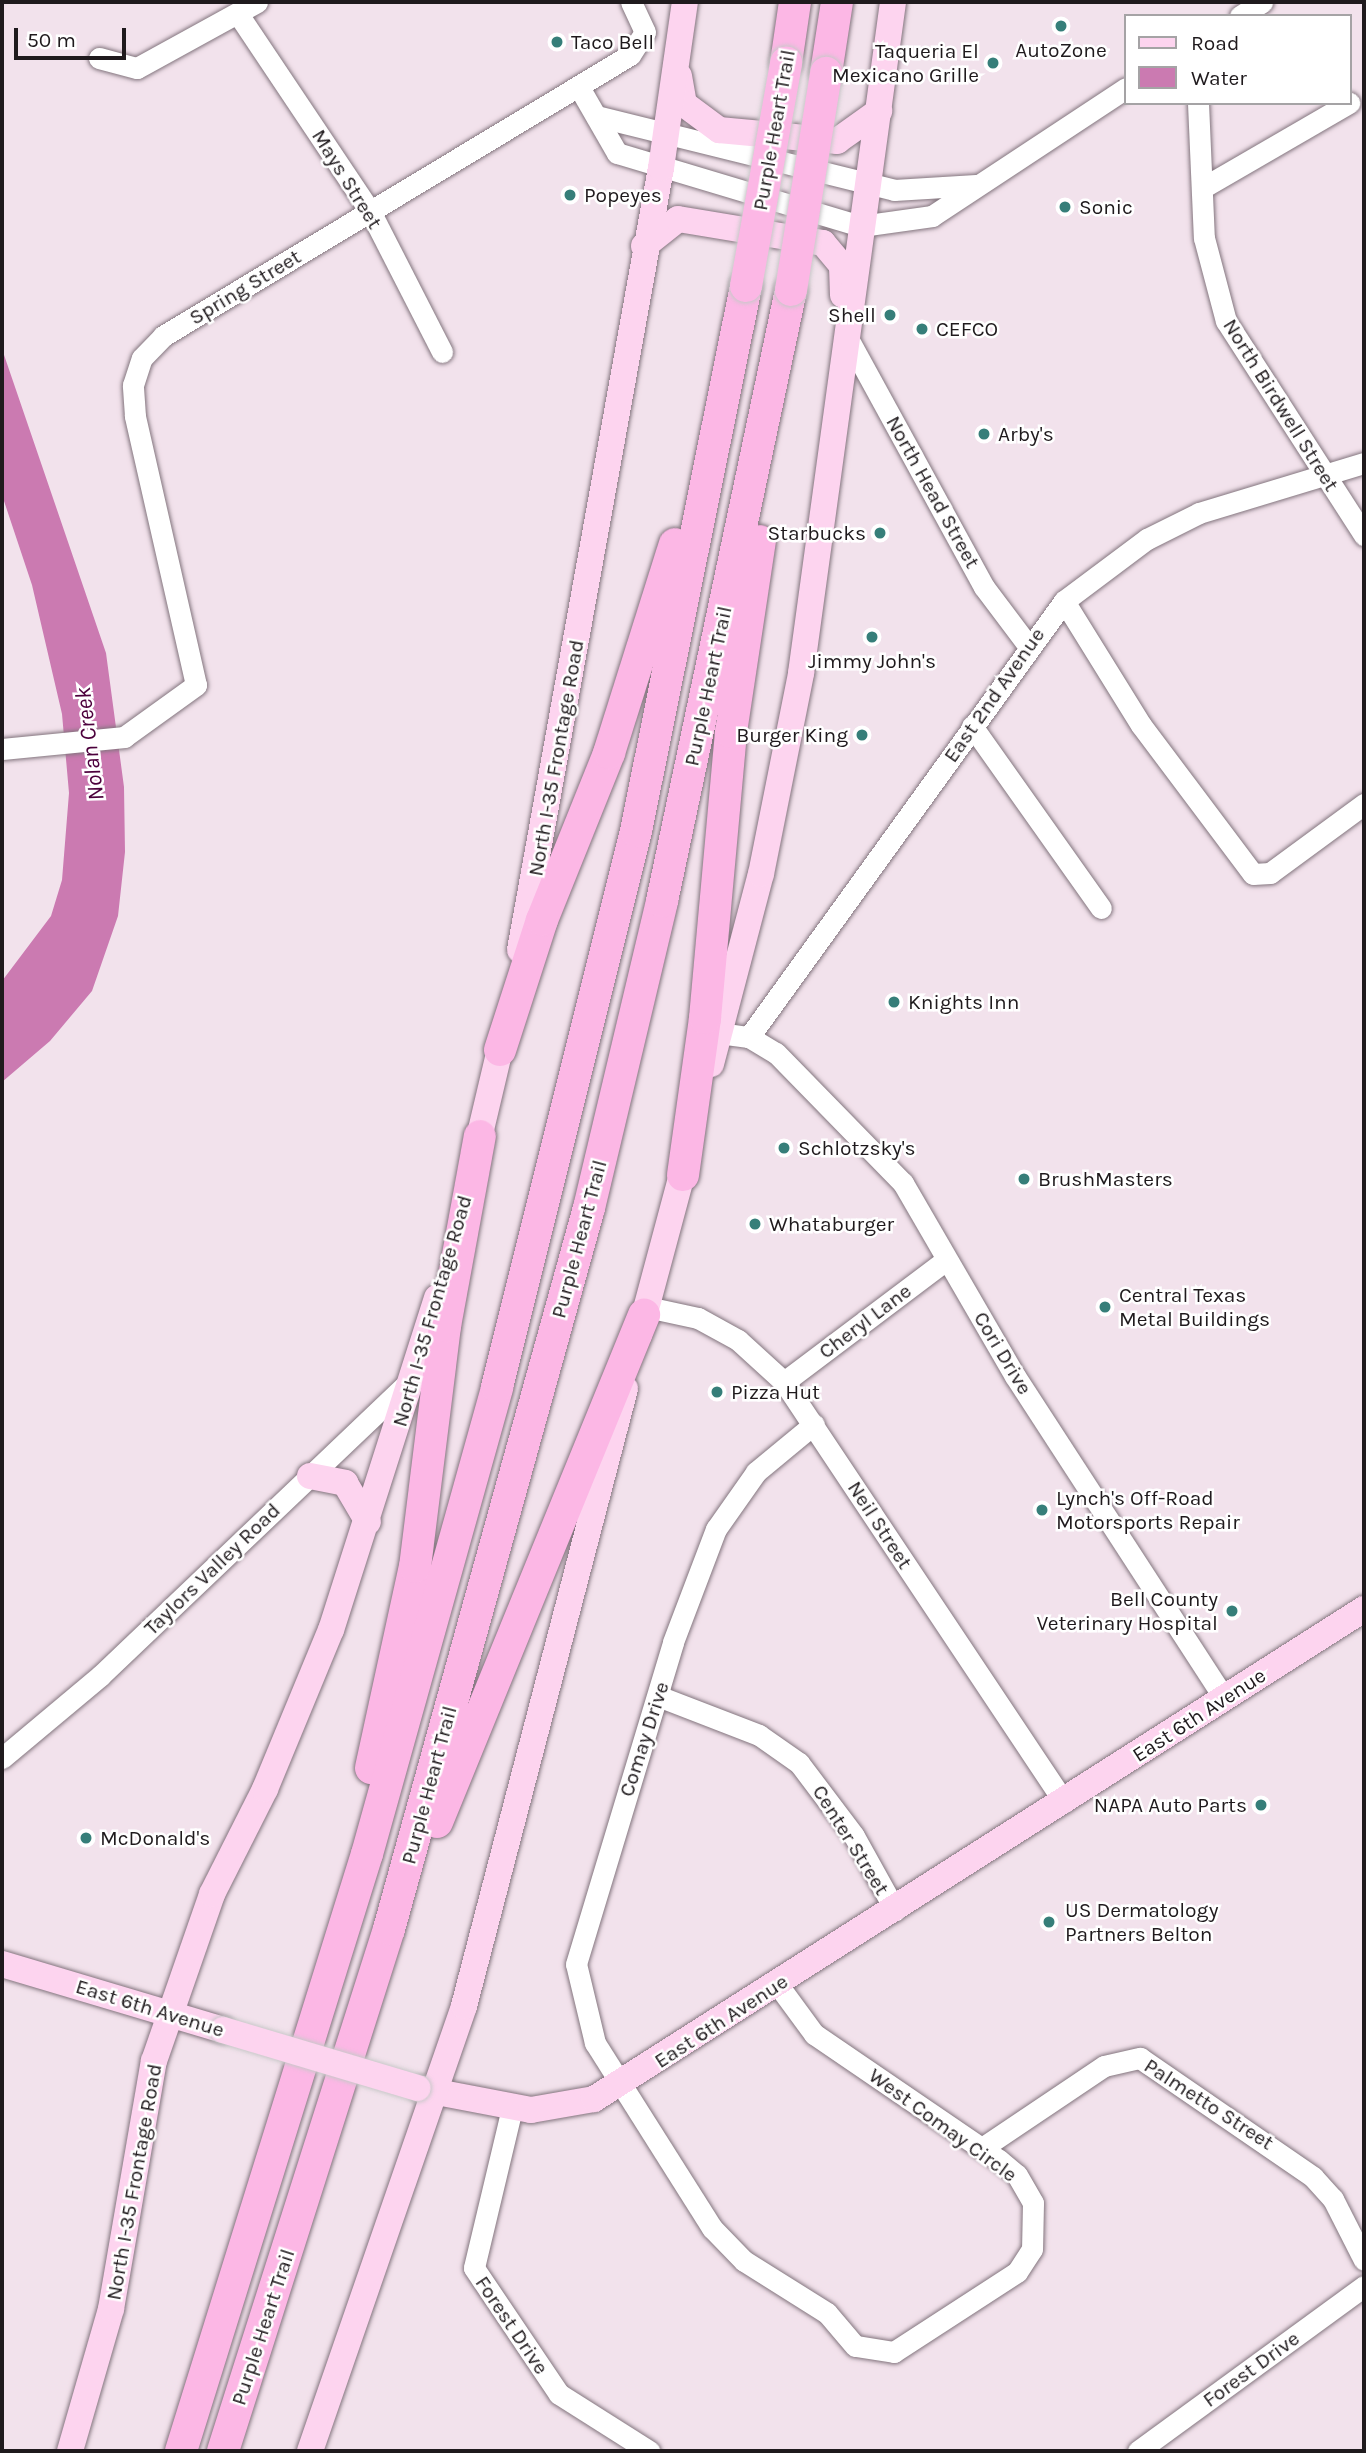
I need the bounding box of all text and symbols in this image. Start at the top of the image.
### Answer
scale bar [18,14,130,58]
legend [1124,14,1352,105]
marker: AutoZone [1053,18,1069,34]
text: 50 m [27,28,76,52]
place label: Taco Bell [571,29,654,55]
text: Road [1191,31,1239,55]
marker: Taco Bell [549,34,565,50]
place label: AutoZone [1015,37,1107,63]
place label: Taqueria El Mexicano Grille [832,38,979,88]
street label: Purple Heart Trail [747,48,801,212]
marker: Taqueria El Mexicano Grille [985,55,1001,71]
text: Water [1191,66,1247,90]
street label: Mays Street [306,124,388,234]
place label: Popeyes [584,182,662,208]
marker: Popeyes [562,187,578,203]
place label: Sonic [1079,194,1133,220]
marker: Sonic [1057,199,1073,215]
street label: Spring Street [185,244,305,330]
place label: Shell [828,302,876,328]
marker: Shell [882,307,898,323]
street label: North Birdwell Street [1218,314,1344,496]
place label: CEFCO [936,316,998,342]
marker: CEFCO [914,321,930,337]
street label: North Head Street [881,411,985,573]
place label: Arby's [998,421,1054,447]
marker: Arby's [976,426,992,442]
place label: Starbucks [767,520,866,546]
marker: Starbucks [872,525,888,541]
street label: Purple Heart Trail [679,604,737,768]
street label: East 2nd Avenue [938,623,1050,767]
marker: Jimmy John's [864,629,880,645]
street label: North I-35 Frontage Road [523,638,589,878]
place label: Jimmy John's [808,648,936,674]
water label: Nolan Creek [69,686,111,802]
place label: Burger King [736,722,848,748]
marker: Burger King [854,727,870,743]
place label: Knights Inn [908,989,1019,1015]
marker: Knights Inn [886,994,902,1010]
place label: Schlotzsky's [798,1135,916,1161]
marker: Schlotzsky's [776,1140,792,1156]
street label: Purple Heart Trail [546,1157,612,1321]
place label: BrushMasters [1038,1166,1173,1192]
marker: BrushMasters [1016,1171,1032,1187]
street label: North I-35 Frontage Road [387,1192,477,1430]
place label: Whataburger [769,1211,894,1237]
marker: Whataburger [747,1216,763,1232]
street label: Cheryl Lane [814,1278,916,1364]
place label: Central Texas Metal Buildings [1119,1282,1270,1332]
marker: Central Texas Metal Buildings [1097,1299,1113,1315]
street label: Cori Drive [968,1307,1038,1399]
place label: Pizza Hut [731,1379,820,1405]
marker: Pizza Hut [709,1384,725,1400]
street label: Neil Street [842,1476,918,1574]
place label: Lynch's Off-Road Motorsports Repair [1056,1485,1240,1535]
street label: Taylors Valley Road [139,1498,285,1640]
marker: Lynch's Off-Road Motorsports Repair [1034,1502,1050,1518]
place label: Bell County Veterinary Hospital [1037,1586,1218,1636]
marker: Bell County Veterinary Hospital [1224,1603,1240,1619]
street label: East 6th Avenue [1128,1663,1270,1767]
street label: Comay Drive [614,1678,674,1800]
street label: Purple Heart Trail [396,1703,462,1867]
street label: Center Street [807,1780,895,1900]
place label: NAPA Auto Parts [1094,1792,1247,1818]
marker: NAPA Auto Parts [1253,1797,1269,1813]
place label: McDonald's [100,1825,210,1851]
marker: McDonald's [78,1830,94,1846]
place label: US Dermatology Partners Belton [1065,1897,1219,1947]
marker: US Dermatology Partners Belton [1039,1912,1059,1932]
street label: East 6th Avenue [650,1969,792,2073]
street label: East 6th Avenue [73,1973,227,2043]
street label: Palmetto Street [1139,2053,1279,2155]
street label: North I-35 Frontage Road [101,2062,167,2302]
street label: West Comay Circle [864,2063,1022,2187]
street label: Purple Heart Trail [226,2246,300,2408]
street label: Forest Drive [470,2271,554,2379]
street label: Forest Drive [1198,2326,1304,2412]

